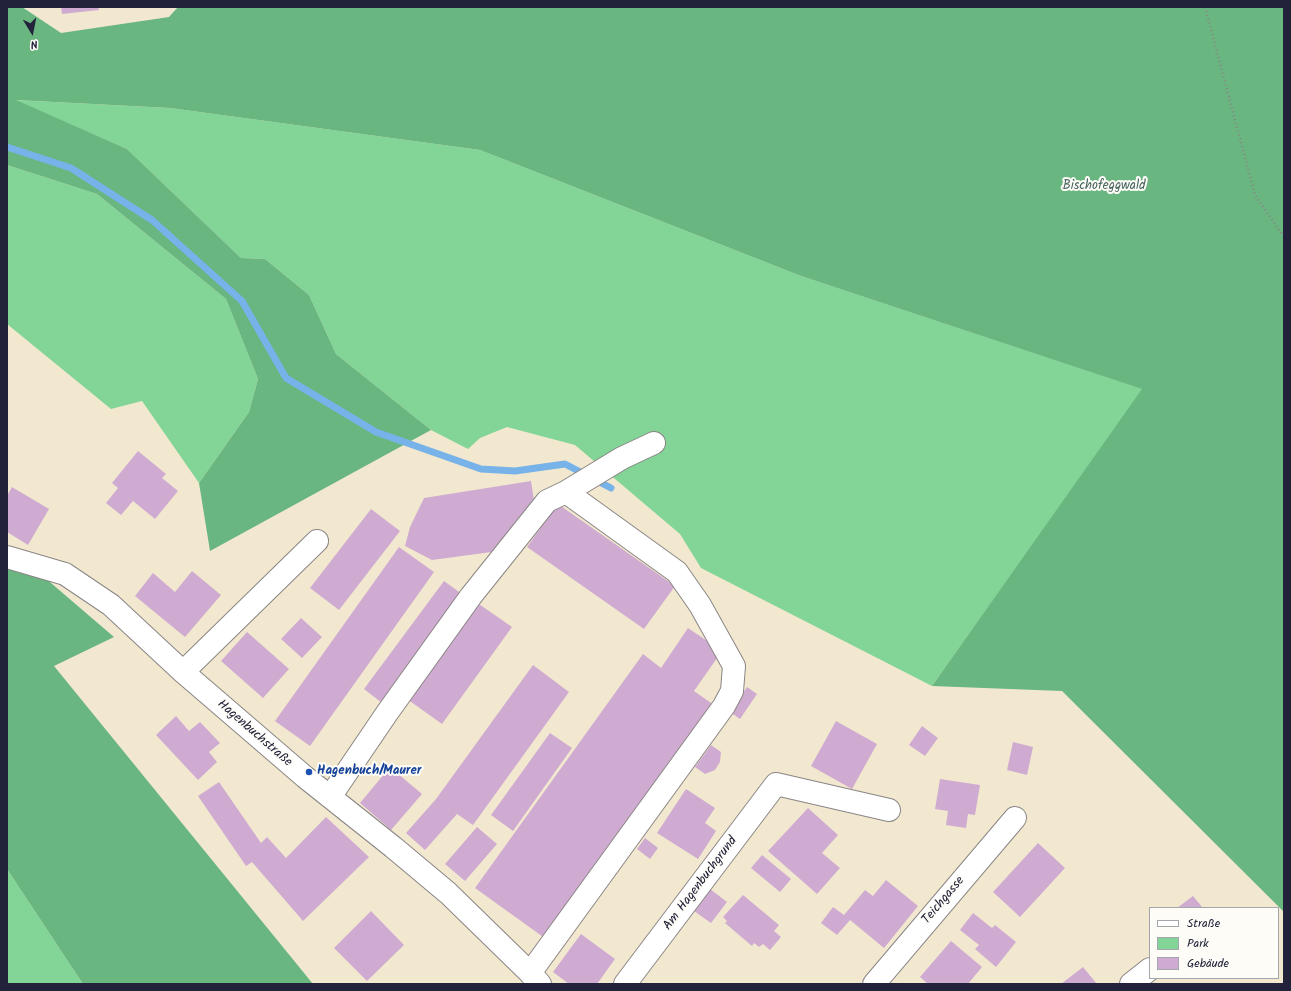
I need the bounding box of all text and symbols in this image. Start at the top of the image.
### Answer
north arrow [12,12,52,52]
text: N [29,34,39,53]
park label: Bischofeggwald [1062,179,1146,195]
street label: Hagenbuchstraße [213,697,295,771]
place label: Hagenbuch/Maurer [317,764,421,780]
marker: Hagenbuch/Maurer [304,767,314,777]
street label: Am Hagenbuchgrund [661,834,741,934]
street label: Teichgasse [919,874,969,928]
legend [1149,907,1279,979]
text: Straße [1187,914,1220,933]
text: Park [1187,934,1209,953]
text: Gebäude [1187,954,1229,973]

